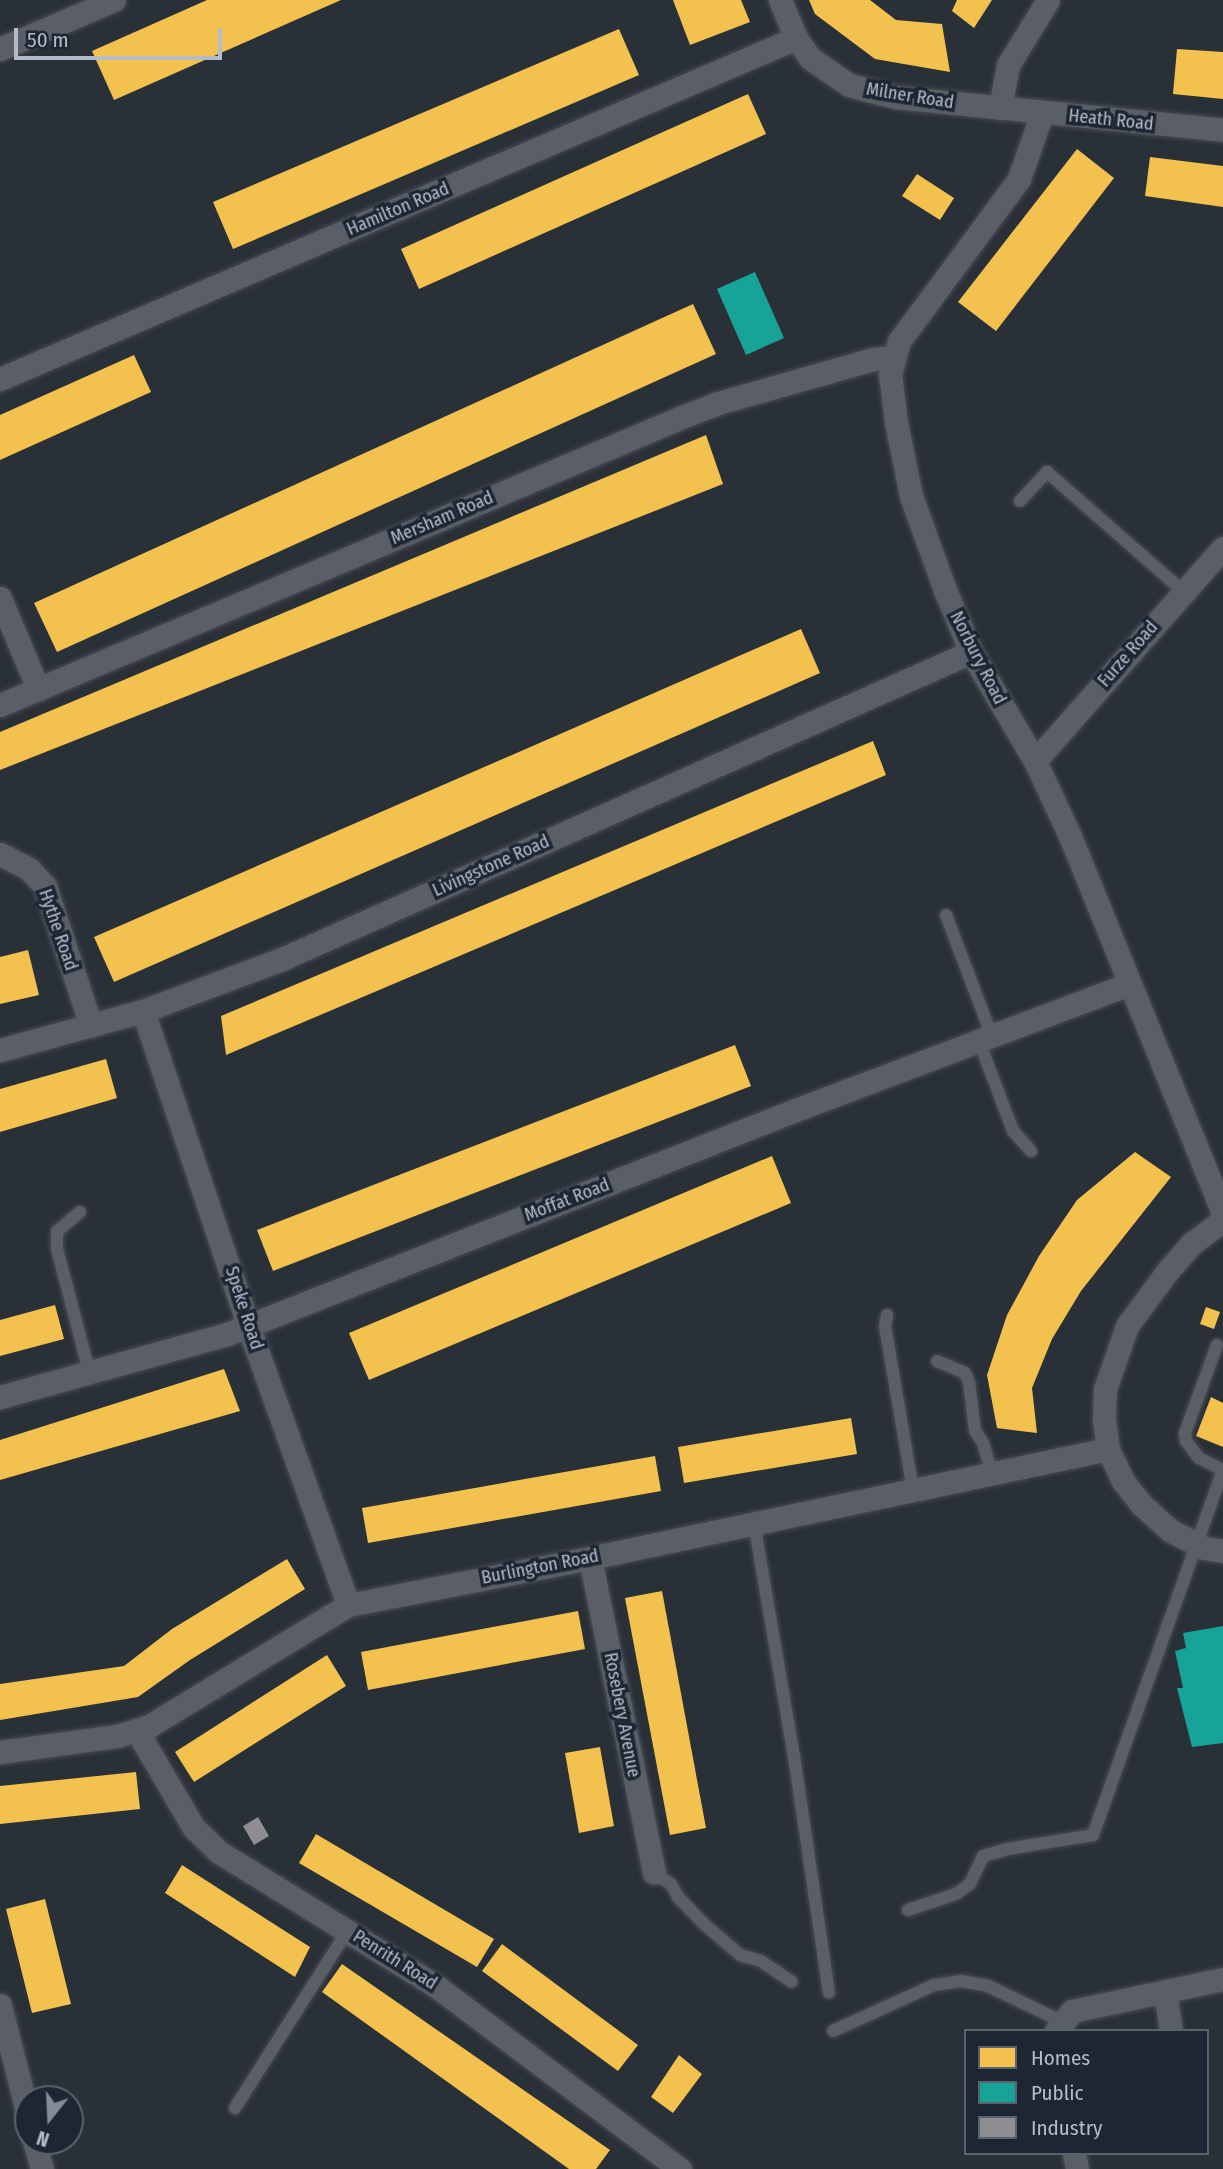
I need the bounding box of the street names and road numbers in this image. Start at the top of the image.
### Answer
street label: Milner Road [865,78,955,114]
street label: Heath Road [1067,105,1155,135]
street label: Hamilton Road [344,178,452,240]
street label: Mersham Road [388,487,496,549]
street label: Norbury Road [945,608,1011,708]
street label: Furze Road [1094,617,1162,691]
street label: Livingstone Road [429,831,553,901]
street label: Hythe Road [34,886,82,974]
street label: Moffat Road [522,1174,612,1226]
street label: Speke Road [220,1264,268,1352]
street label: Burlington Road [480,1545,600,1589]
street label: Rosebery Avenue [599,1651,645,1779]
street label: Penrith Road [349,1926,441,1994]

